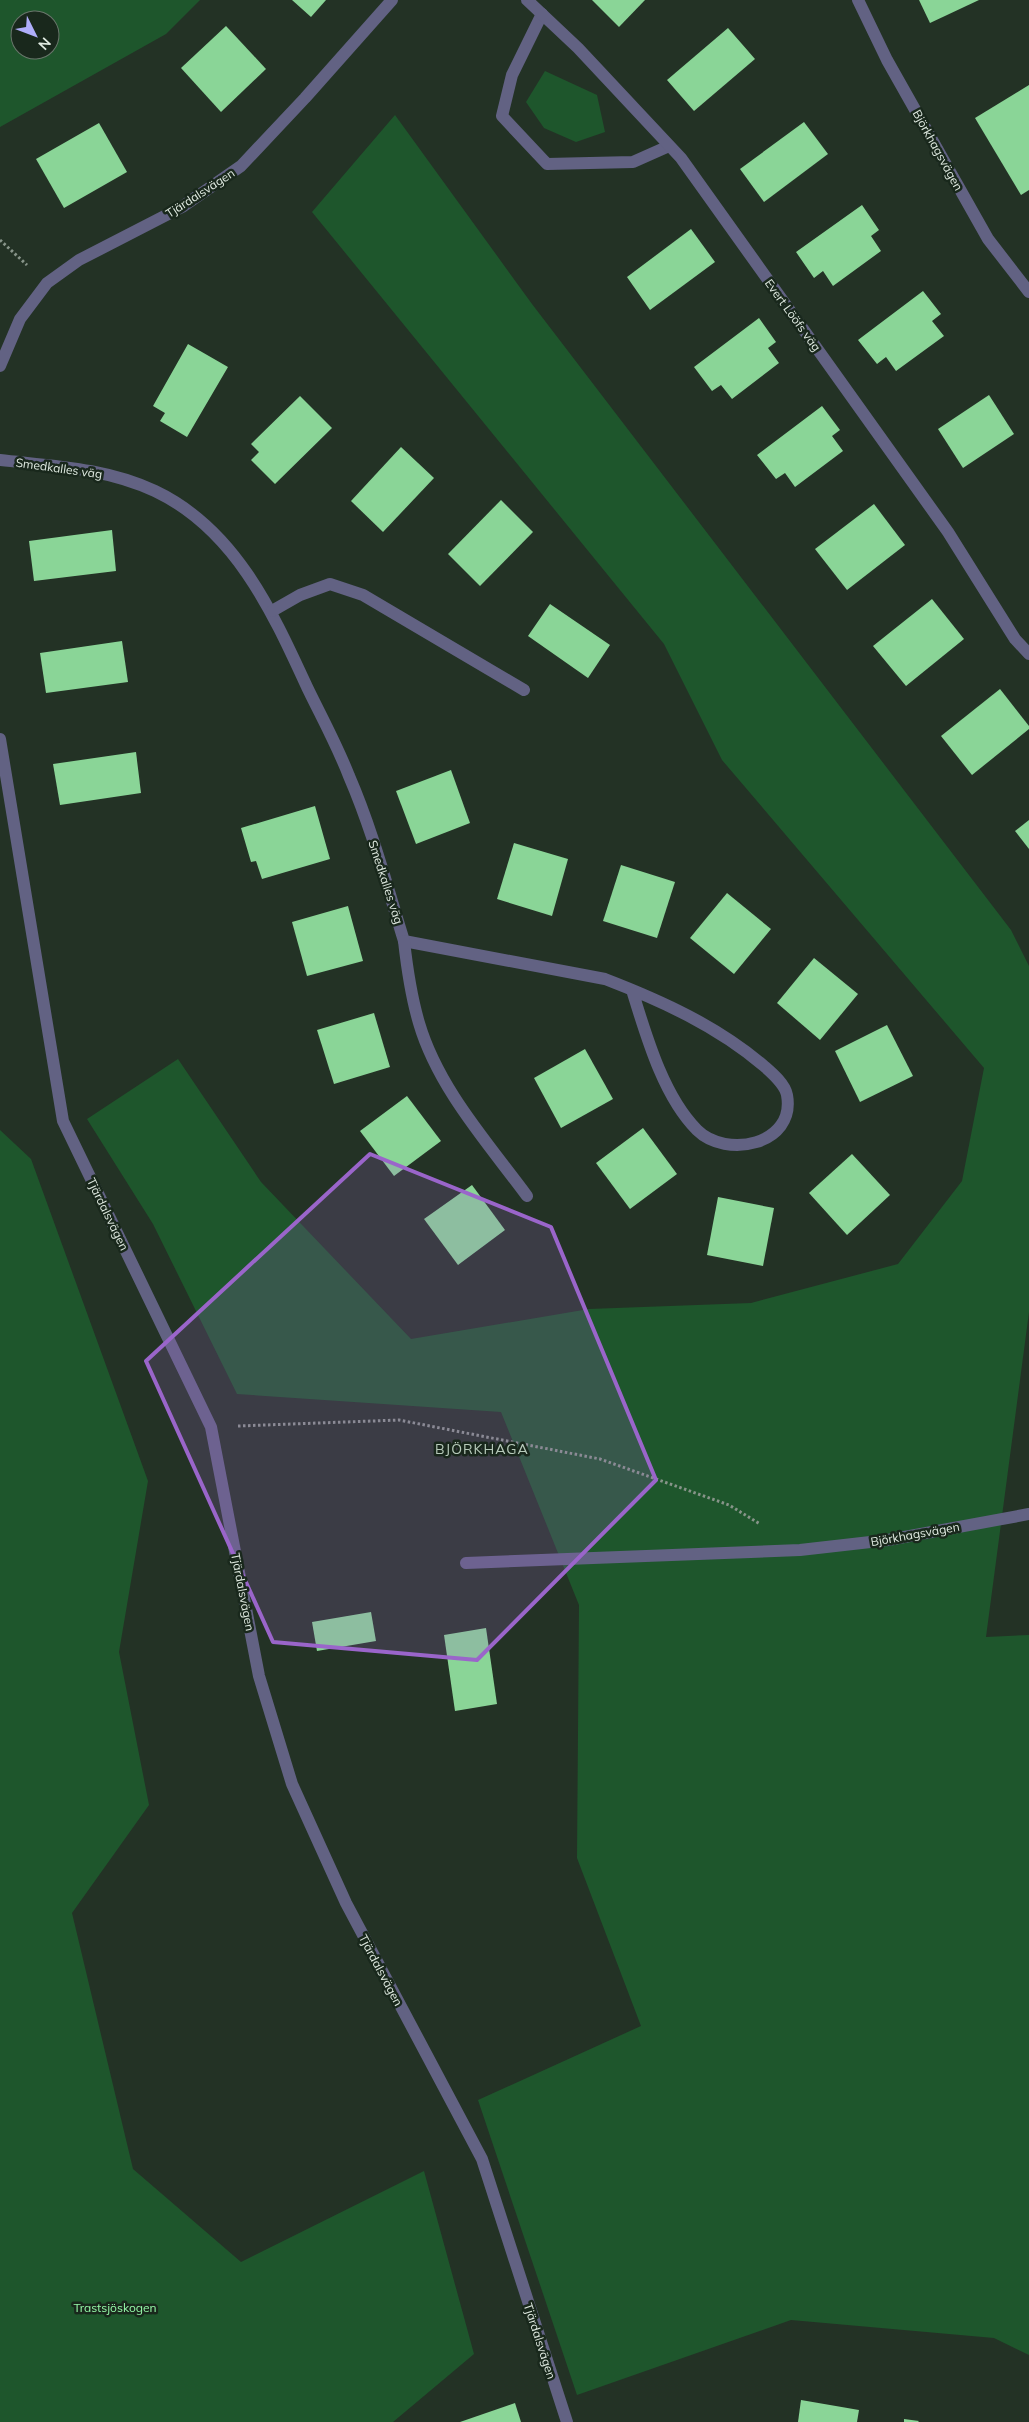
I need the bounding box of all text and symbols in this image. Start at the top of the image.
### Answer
north arrow [10,10,60,60]
text: N [34,34,55,54]
street label: Björkhagsvägen [910,107,966,193]
street label: Tjärdalsvägen [163,165,237,221]
street label: Evert Lööfs väg [762,276,824,354]
street label: Smedkalles väg [15,455,103,481]
street label: Smedkalles väg [365,838,407,926]
street label: Tjärdalsvägen [84,1175,132,1253]
district label: BJÖRKHAGA [435,1440,529,1458]
street label: Björkhagsvägen [869,1519,961,1549]
street label: Tjärdalsvägen [228,1552,258,1632]
street label: Tjärdalsvägen [356,1932,406,2008]
park label: Trastsjöskogen [73,2300,157,2315]
street label: Tjärdalsvägen [521,2301,559,2381]

